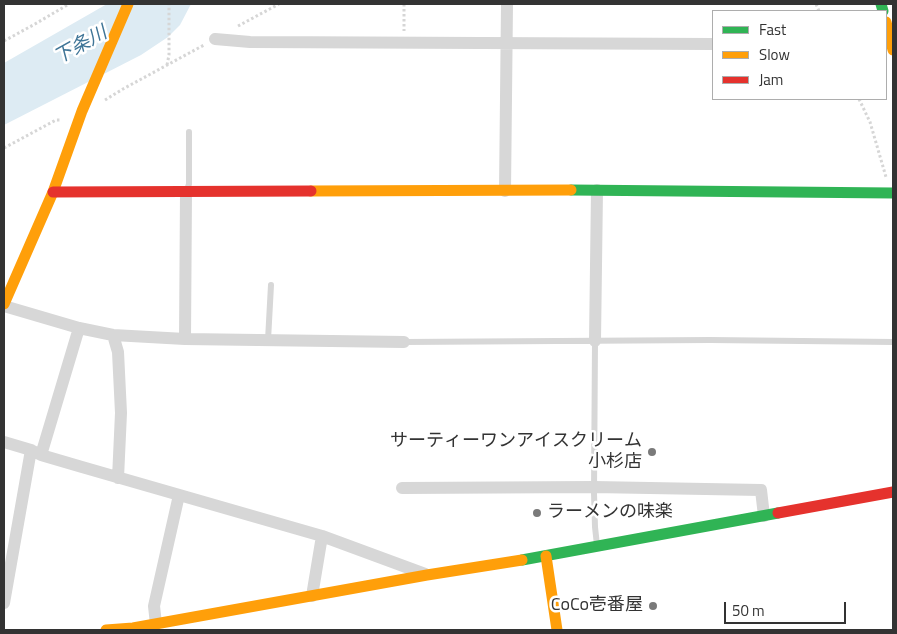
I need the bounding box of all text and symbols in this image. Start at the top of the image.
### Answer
legend [712,10,887,100]
text: Fast [759,18,786,41]
water label: 下条川 [51,22,111,70]
text: Slow [759,43,790,66]
text: Jam [759,68,783,91]
place label: サーティーワンアイスクリーム 小杉店 [390,431,642,474]
marker: サーティーワンアイスクリーム 小杉店 [646,446,658,458]
place label: ラーメンの味楽 [547,502,673,524]
marker: ラーメンの味楽 [531,507,543,519]
scale bar [727,592,850,624]
place label: CoCo壱番屋 [551,595,643,617]
text: 50 m [732,599,765,622]
marker: CoCo壱番屋 [647,600,659,612]

